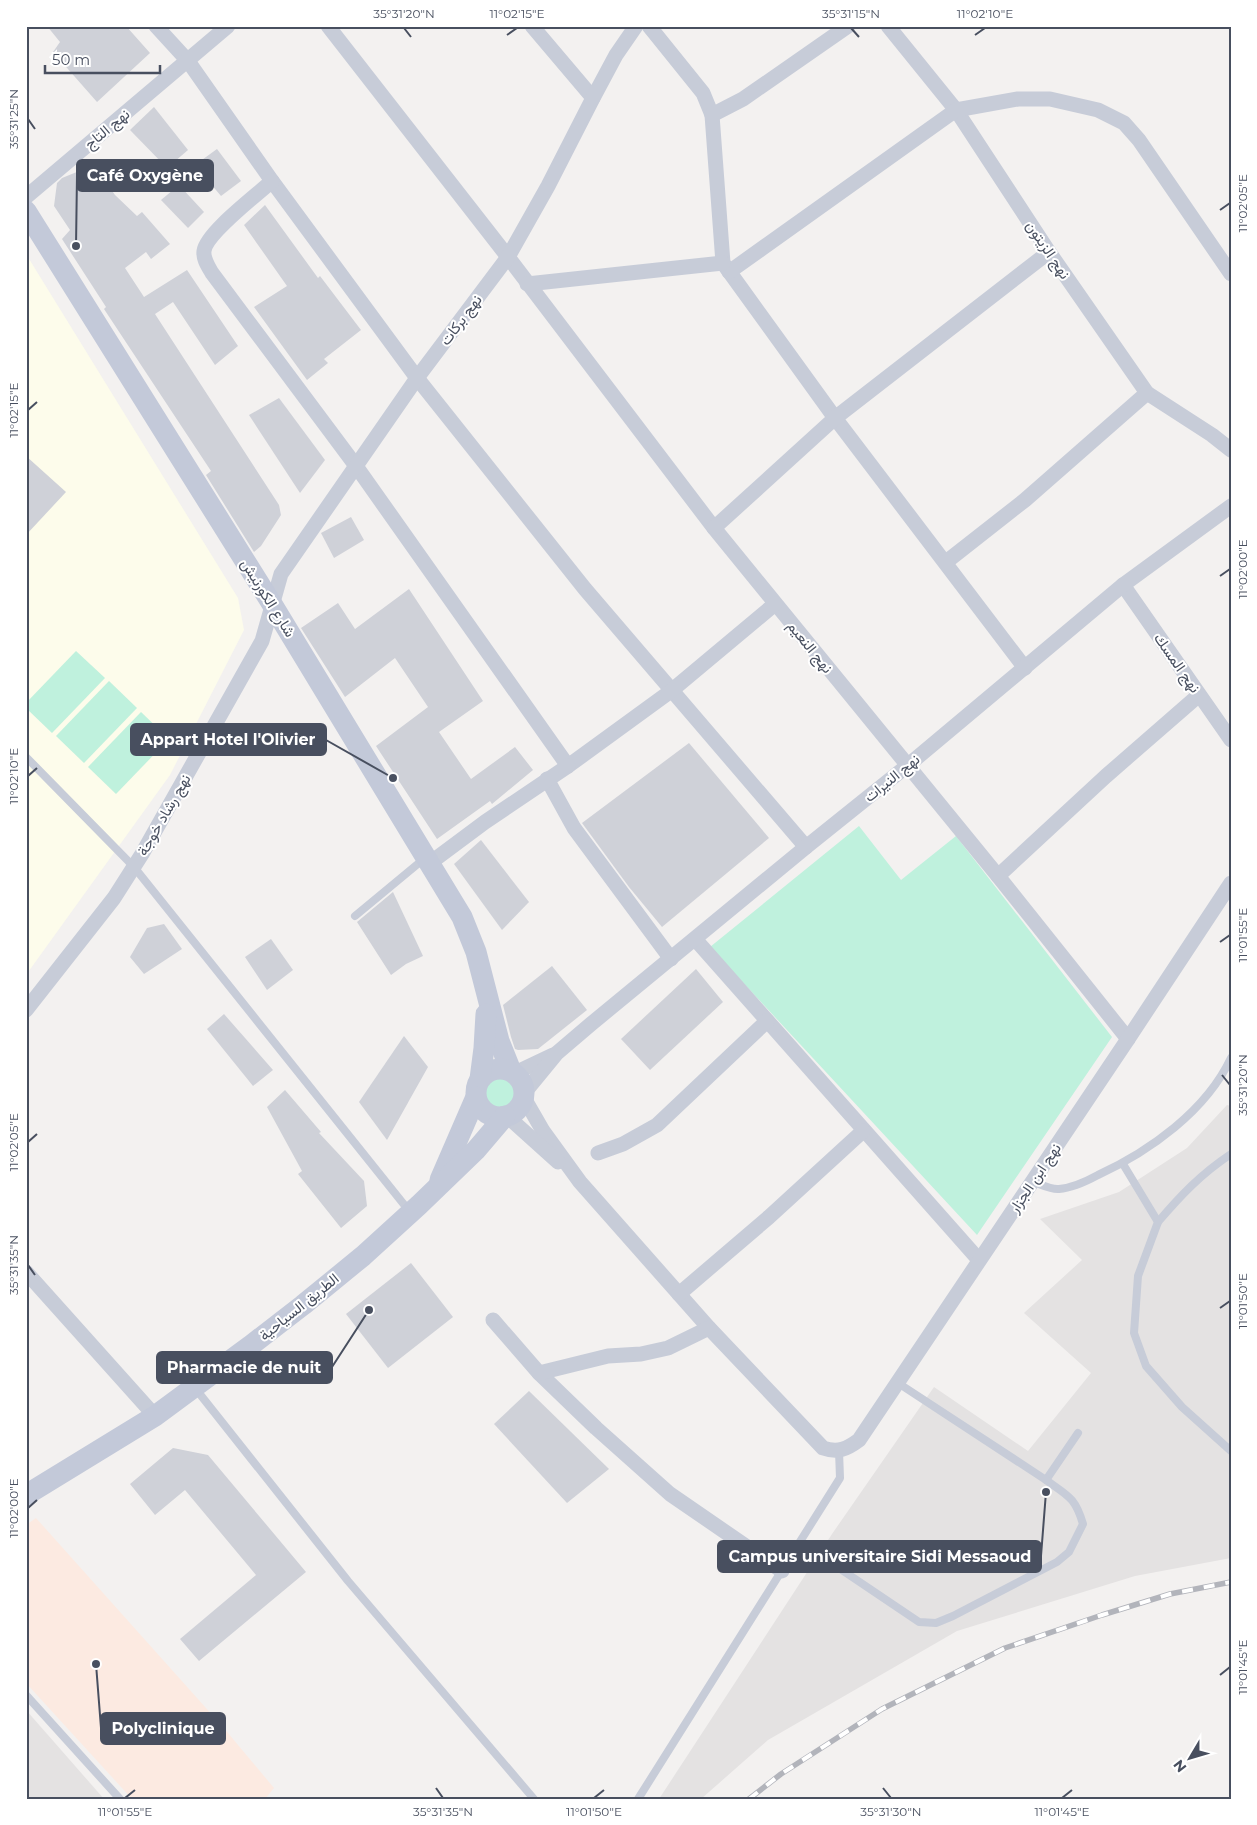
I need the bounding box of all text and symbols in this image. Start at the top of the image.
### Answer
text: 35°31'20"N [373,6,435,21]
text: 11°02'15"E [489,6,545,21]
text: 35°31'15"N [822,6,880,21]
text: 11°02'10"E [957,6,1013,21]
scale bar [45,42,160,74]
text: 50 m [52,50,90,69]
text: 35°31'25"N [6,89,21,149]
street label: نهج التاج [80,104,135,155]
callout: Café Oxygène [77,160,213,191]
text: Café Oxygène [87,166,203,185]
text: 11°02'05"E [1235,174,1250,232]
street label: نهج الزيتون [1020,217,1075,284]
street label: نهج بركات [435,291,487,350]
text: 11°02'15"E [6,382,21,438]
text: 11°02'00"E [1235,539,1250,599]
street label: شارع الكورنيش [235,555,300,642]
street label: نهج النعيم [782,616,837,678]
street label: نهج المسك [1148,629,1205,697]
callout: Appart Hotel l'Olivier [131,724,326,755]
text: Appart Hotel l'Olivier [140,730,316,749]
text: 11°02'10"E [6,748,21,804]
street label: نهج النيرات [860,749,925,807]
street label: نهج رشاد خوجة [132,770,196,860]
text: 11°01'55"E [1235,908,1250,962]
text: 35°31'20"N [1235,1054,1250,1116]
text: 11°02'05"E [6,1113,21,1171]
street label: نهج ابن الجزار [1004,1139,1067,1218]
text: 35°31'35"N [6,1235,21,1295]
street label: الطريق السياحية [255,1269,343,1345]
text: 11°01'50"E [1235,1273,1250,1329]
callout: Pharmacie de nuit [157,1352,332,1383]
text: Pharmacie de nuit [167,1358,321,1377]
text: 11°02'00"E [6,1478,21,1538]
callout: Campus universitaire Sidi Messaoud [718,1541,1041,1572]
text: Campus universitaire Sidi Messaoud [729,1547,1031,1566]
text: 11°01'45"E [1235,1639,1250,1695]
callout: Polyclinique [101,1713,225,1744]
text: Polyclinique [111,1719,215,1738]
north arrow [1164,1732,1214,1782]
text: N [1169,1756,1190,1776]
text: 11°01'55"E [98,1804,152,1819]
text: 35°31'35"N [413,1804,473,1819]
text: 11°01'50"E [566,1804,622,1819]
text: 35°31'30"N [860,1804,922,1819]
text: 11°01'45"E [1034,1804,1090,1819]

